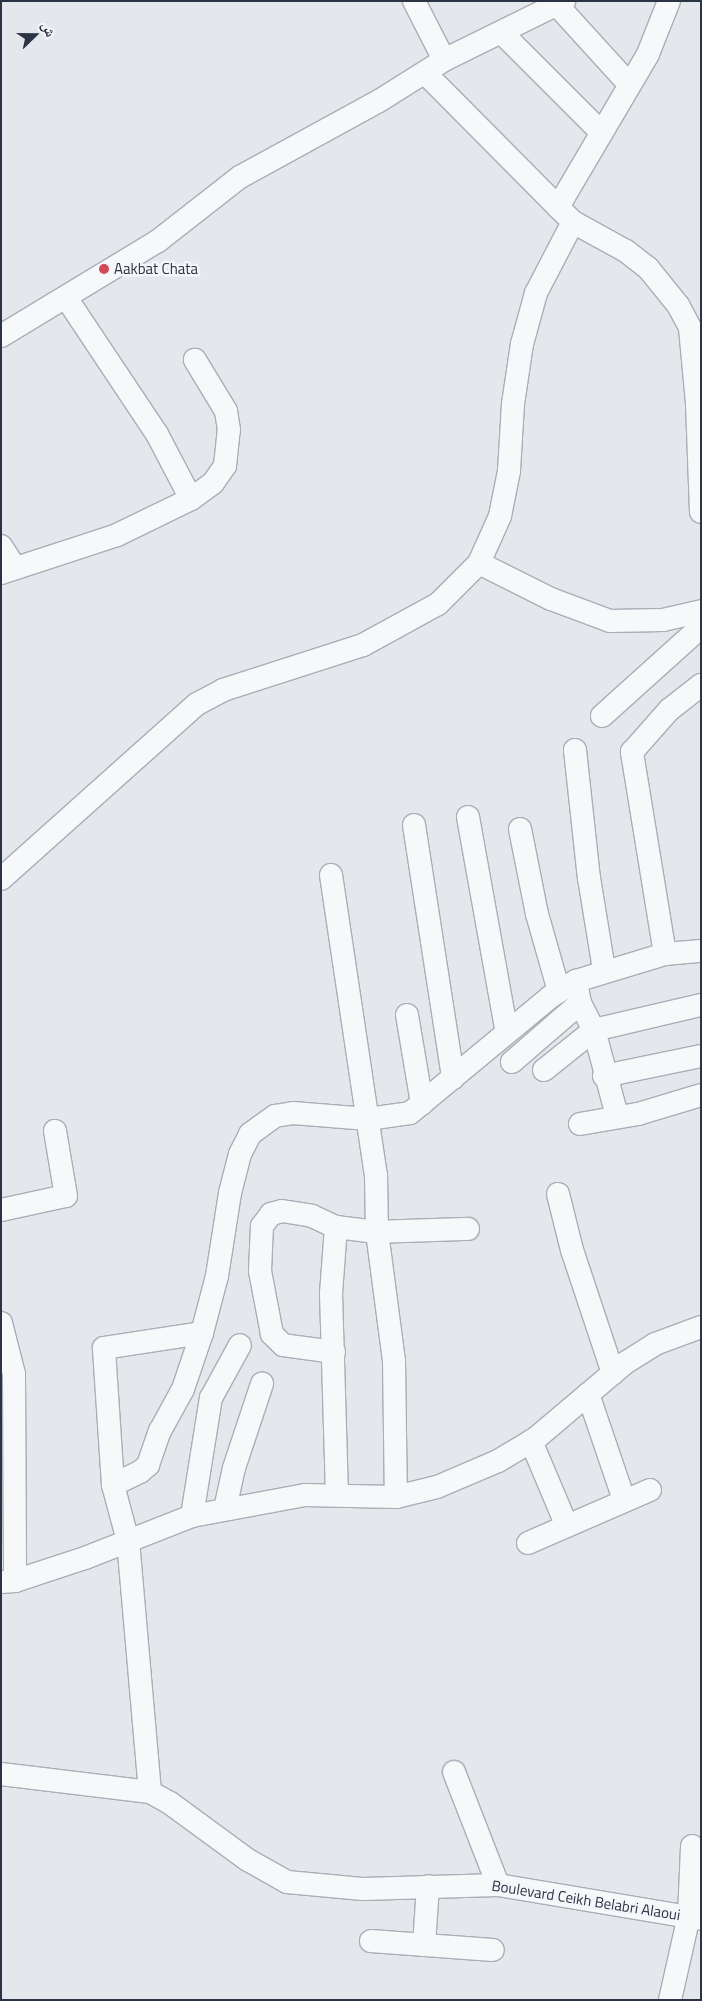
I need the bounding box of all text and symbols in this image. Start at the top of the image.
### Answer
north arrow [10,10,60,60]
text: ش [37,18,62,40]
place label: Aakbat Chata [114,260,198,278]
marker: Aakbat Chata [98,263,110,275]
street label: Boulevard Ceikh Belabri Alaoui [490,1876,682,1924]

